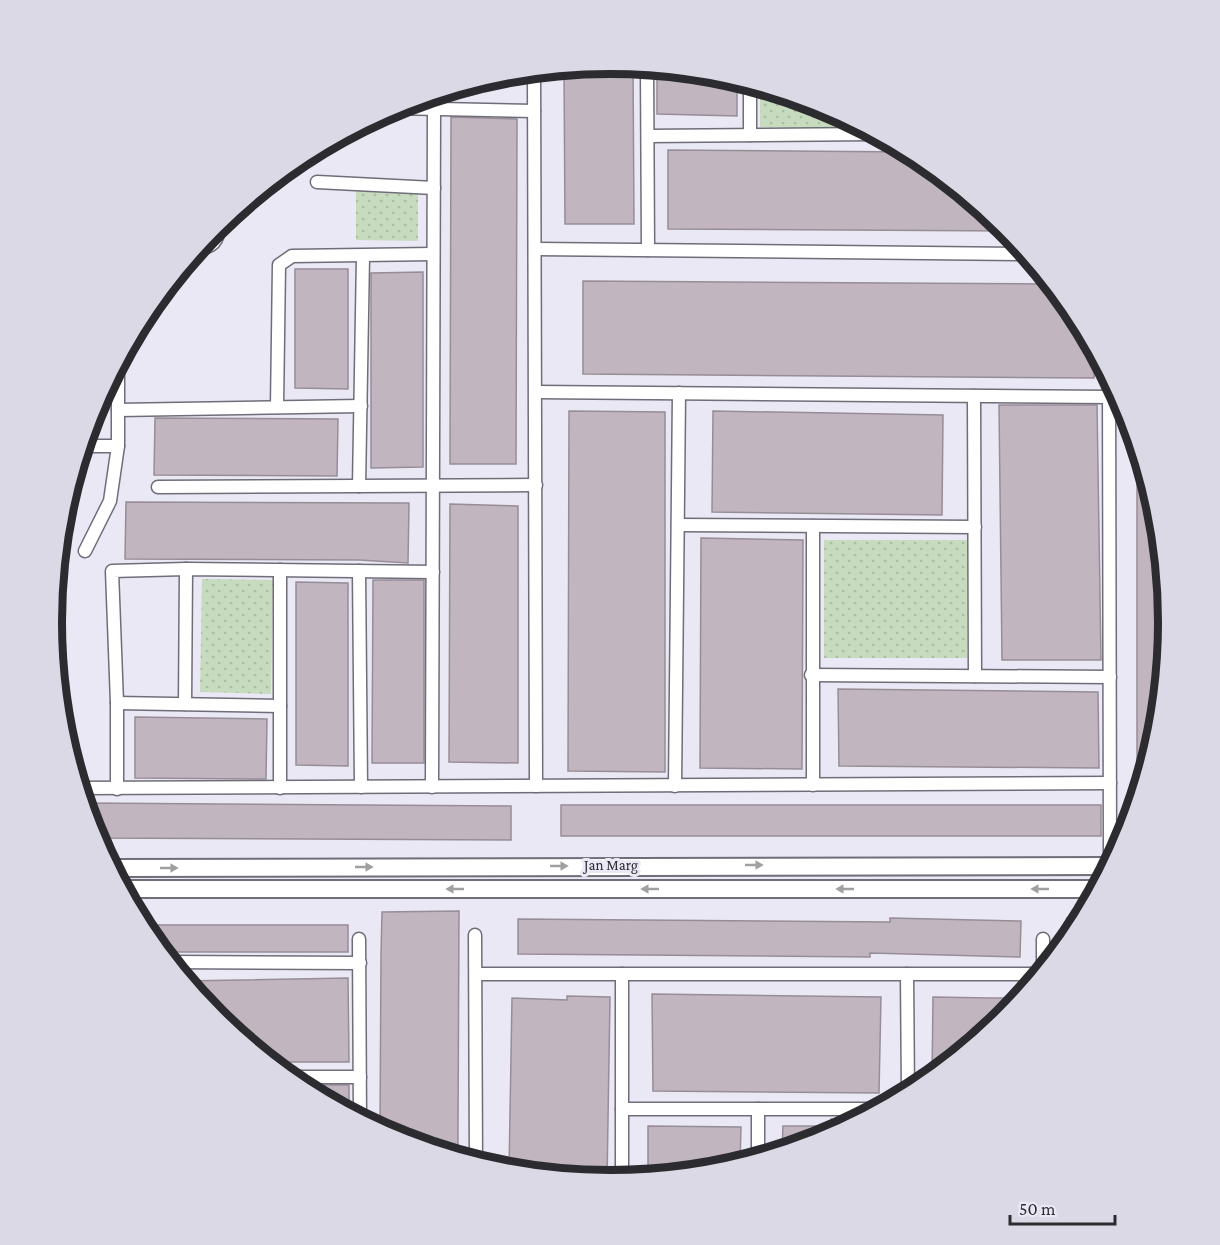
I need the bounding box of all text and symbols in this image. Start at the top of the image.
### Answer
street label: Jan Marg [582,857,638,874]
one-way arrow [745,860,764,870]
one-way arrow [550,861,569,871]
one-way arrow [355,862,374,872]
one-way arrow [160,863,179,873]
one-way arrow [446,884,465,894]
one-way arrow [641,884,660,894]
one-way arrow [836,884,855,894]
one-way arrow [1031,884,1050,894]
scale bar [1010,1188,1115,1226]
text: 50 m [1019,1199,1056,1219]

